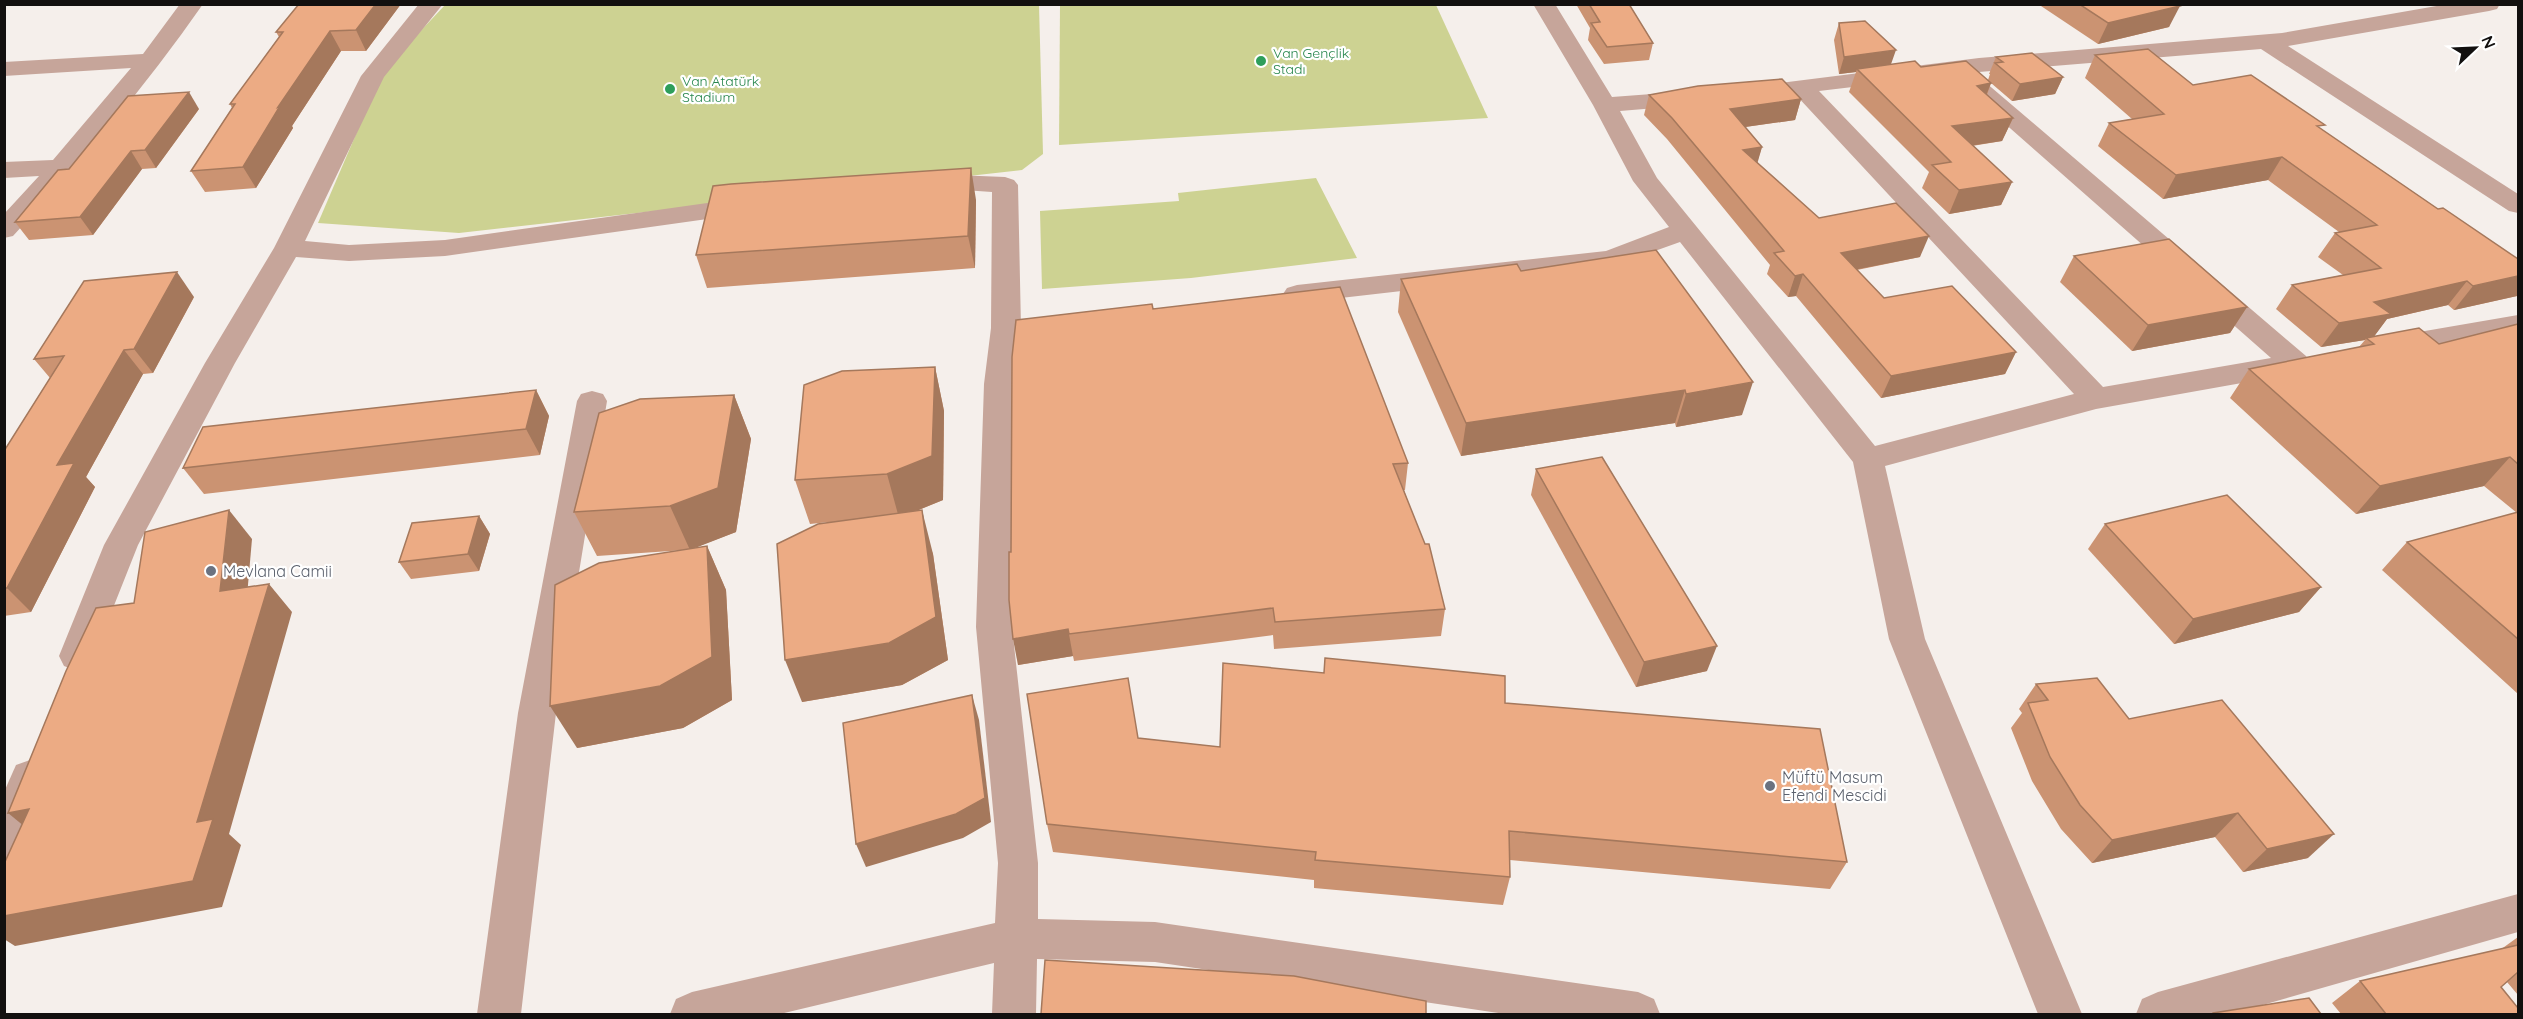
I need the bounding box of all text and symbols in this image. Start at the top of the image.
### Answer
north arrow [2445,18,2505,78]
text: N [2477,33,2500,51]
place label: Van Gençlik Stadı [1273,44,1349,78]
marker: Van Gençlik Stadı [1254,54,1268,68]
place label: Van Atatürk Stadium [682,72,759,106]
marker: Van Atatürk Stadium [663,82,677,96]
place label: Mevlana Camii [223,561,332,581]
marker: Mevlana Camii [204,564,218,578]
place label: Müftü Masum Efendi Mescidi [1782,767,1887,805]
marker: Müftü Masum Efendi Mescidi [1763,779,1777,793]

